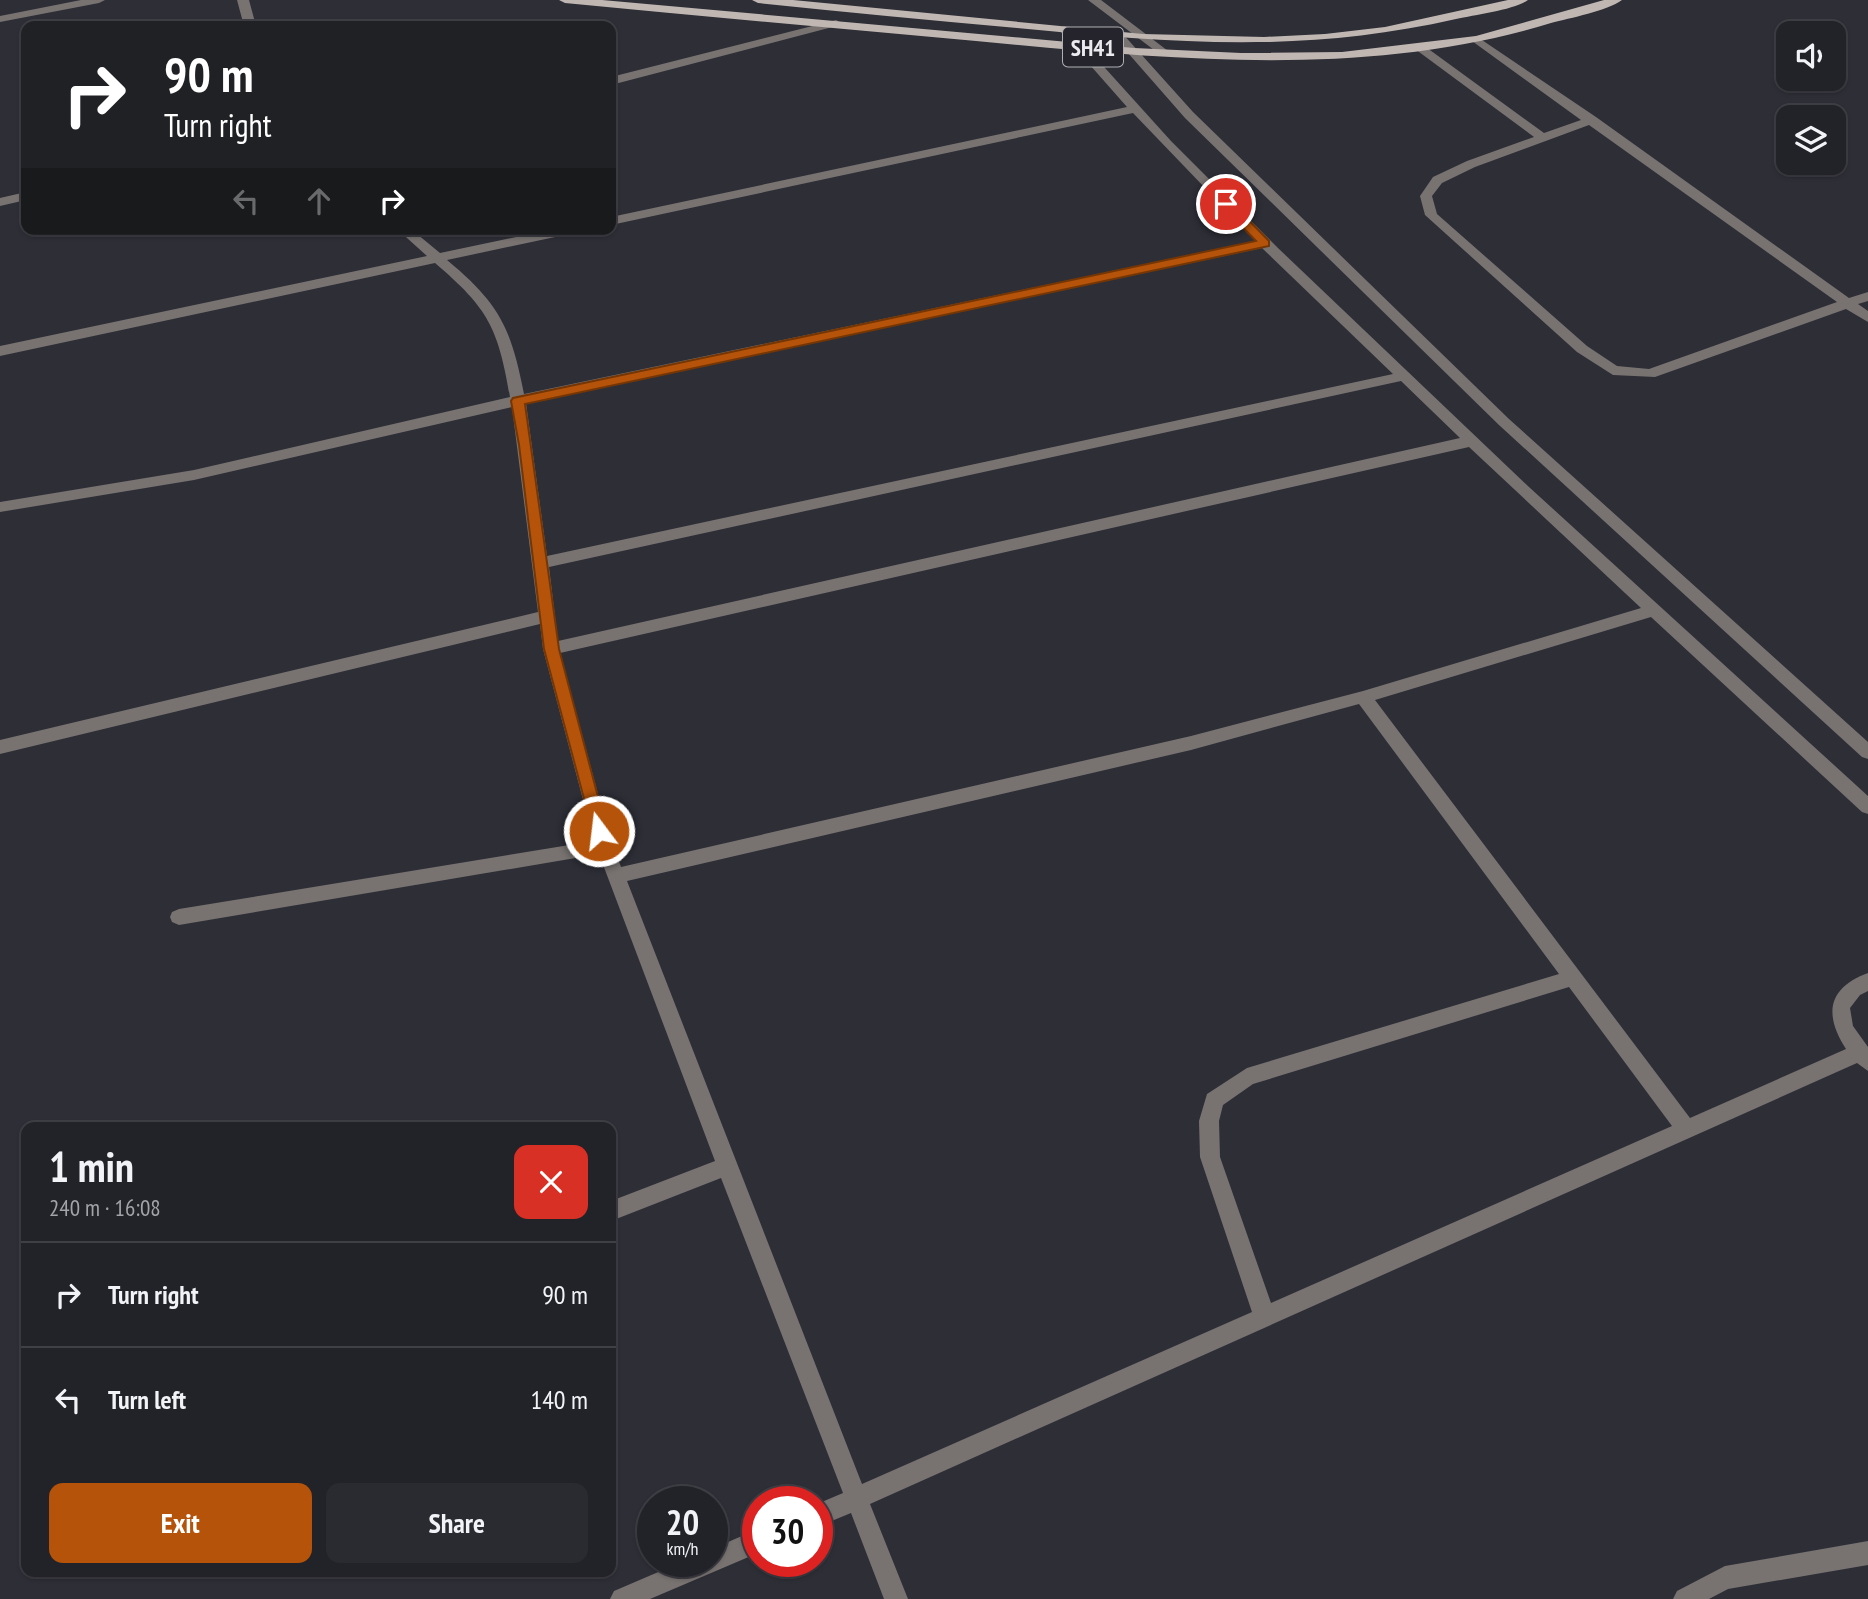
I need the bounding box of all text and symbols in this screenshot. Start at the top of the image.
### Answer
map controls [1776,21,1846,175]
button: sound [1776,21,1846,91]
road number: SH41 [1063,28,1123,66]
text: 90 m [164,42,253,106]
icon: right [49,49,140,140]
text: Turn right [164,104,272,146]
button: layers [1776,105,1846,175]
pin [1196,174,1256,234]
icon: left [227,182,265,220]
icon: ahead [300,182,338,220]
icon: right [373,182,411,220]
icon: arrive [1207,185,1245,223]
position arrow [562,794,636,868]
text: 1 min [49,1139,134,1194]
button: close [514,1145,588,1219]
text: 240 m · 16:08 [49,1193,161,1222]
icon: right [49,1276,87,1314]
text: Turn right [108,1278,199,1311]
text: 90 m [542,1278,588,1311]
icon: left [49,1381,87,1419]
text: Turn left [108,1383,186,1416]
text: 140 m [530,1383,588,1416]
button: Exit [49,1483,312,1563]
button: Share [326,1483,588,1563]
speed limit sign: 30 [742,1486,833,1577]
text: 20 [666,1499,699,1545]
text: km/h [667,1537,698,1560]

